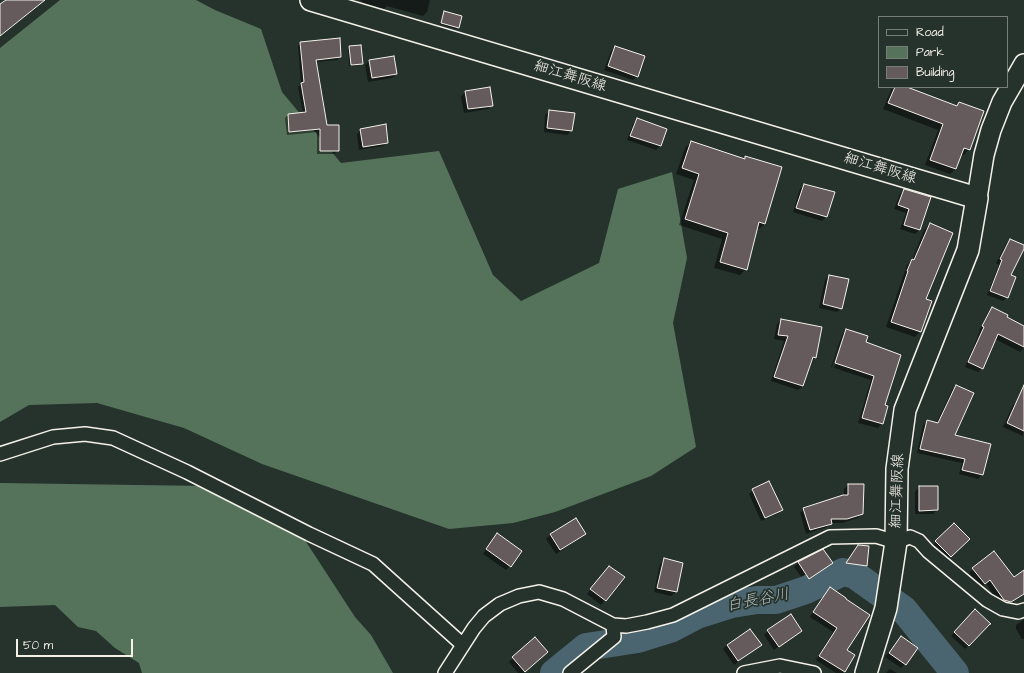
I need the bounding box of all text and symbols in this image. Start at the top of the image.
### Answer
legend [878,16,1008,88]
text: Road [916,24,944,41]
text: Park [916,44,944,61]
street label: 細江舞阪線 [532,57,608,97]
text: Building [916,64,954,81]
street label: 細江舞阪線 [842,149,918,189]
street label: 細江舞阪線 [888,453,908,529]
water label: 白長谷川 [725,585,791,617]
scale bar [18,631,135,657]
text: 50 m [23,637,53,654]

